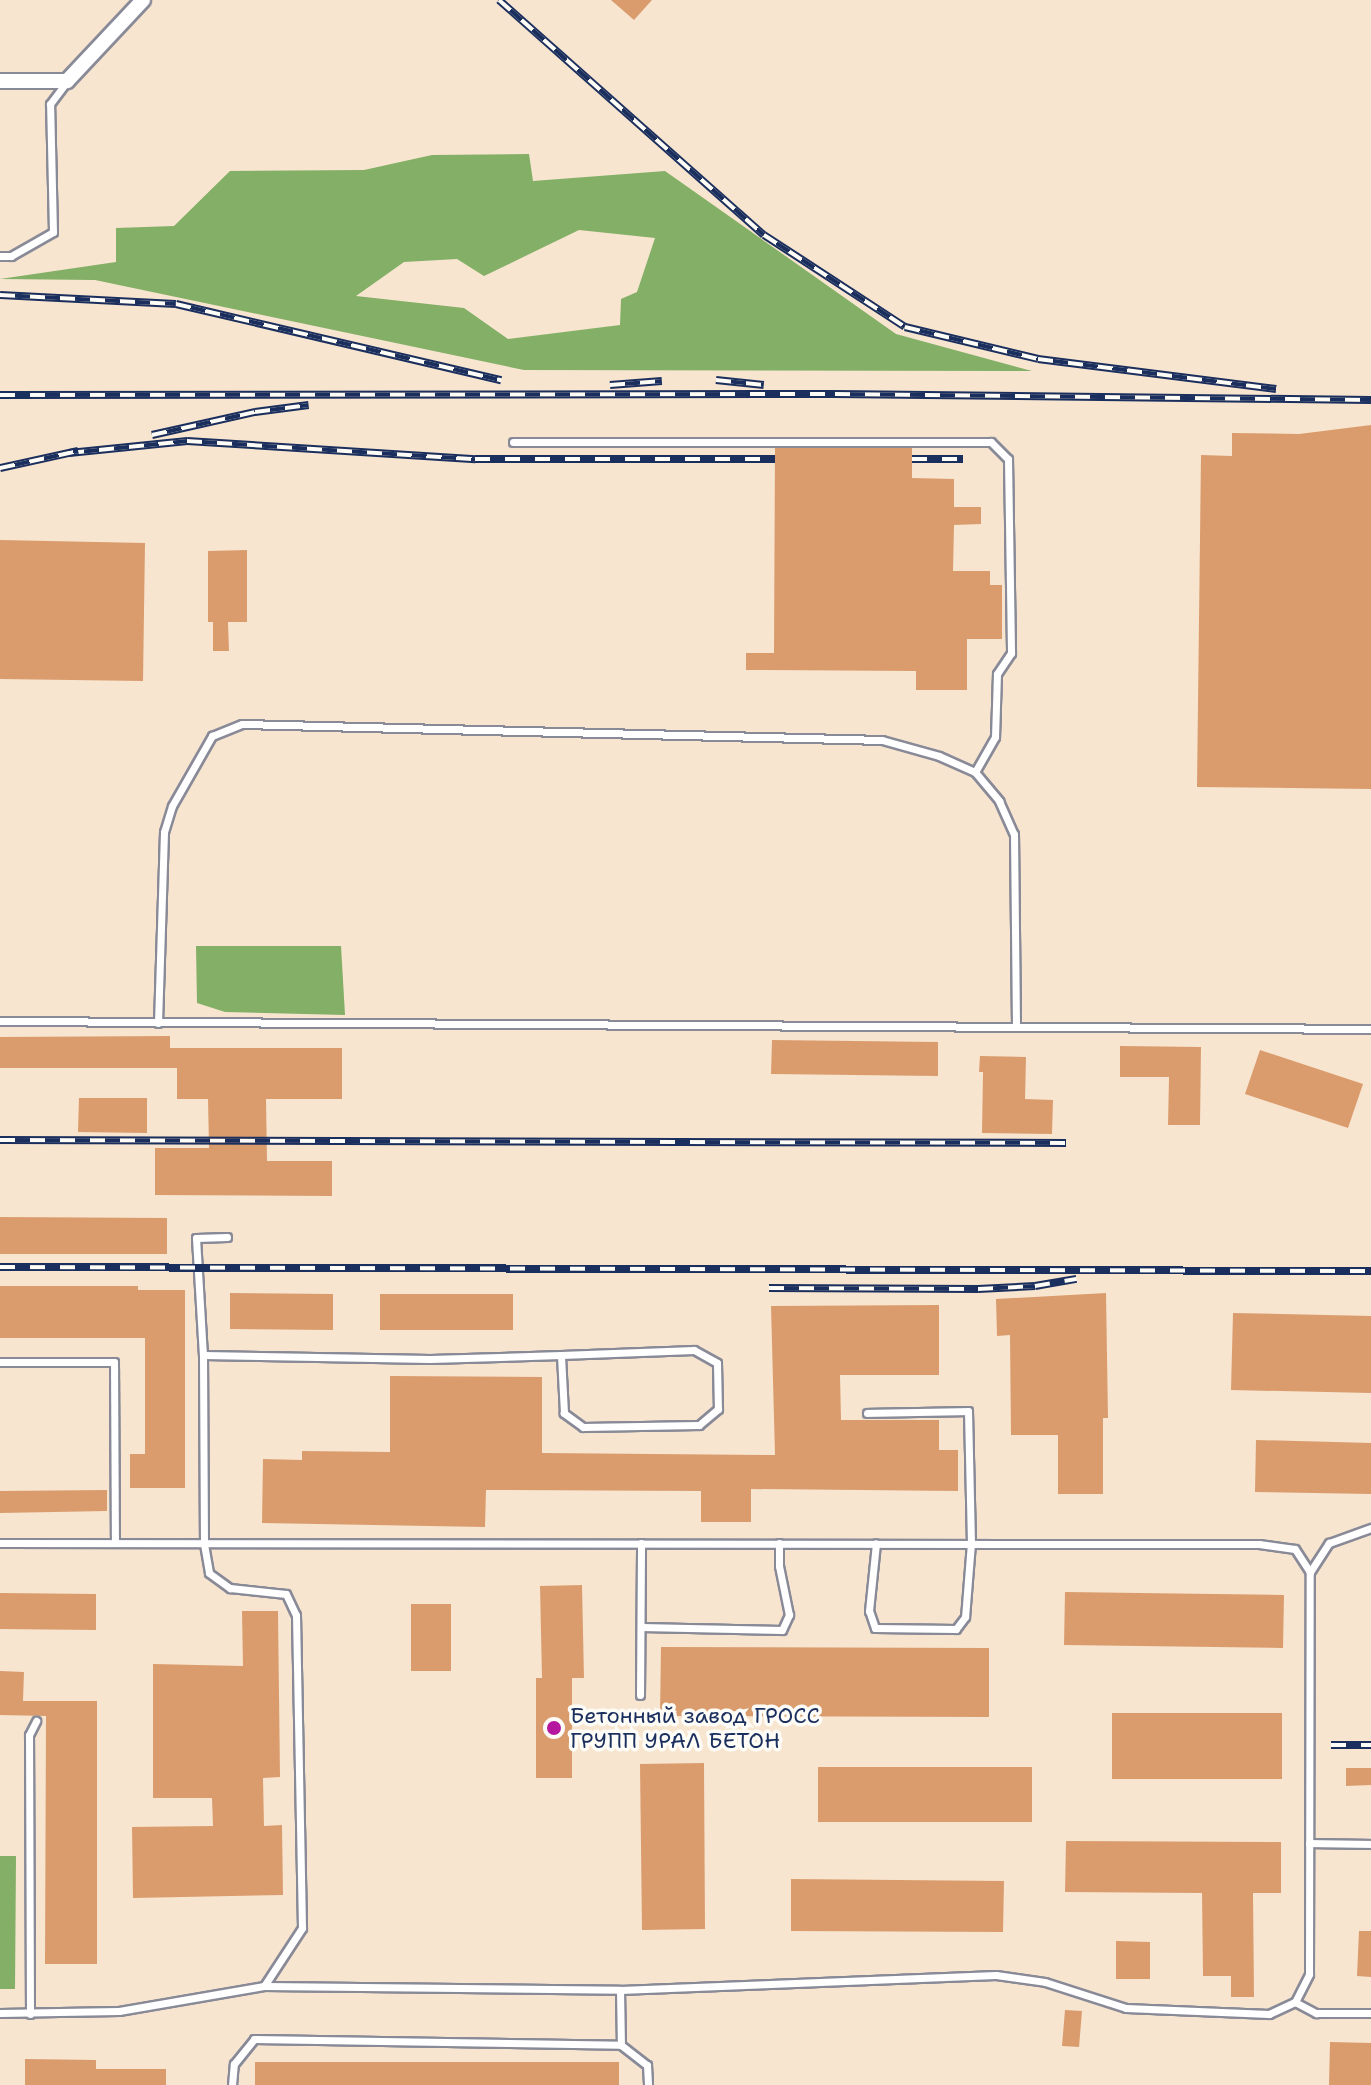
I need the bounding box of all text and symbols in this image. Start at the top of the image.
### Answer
place label: Бетонный завод ГРОСС ГРУПП УРАЛ БЕТОН [570,1702,820,1754]
marker: Бетонный завод ГРОСС ГРУПП УРАЛ БЕТОН [545,1719,563,1737]

